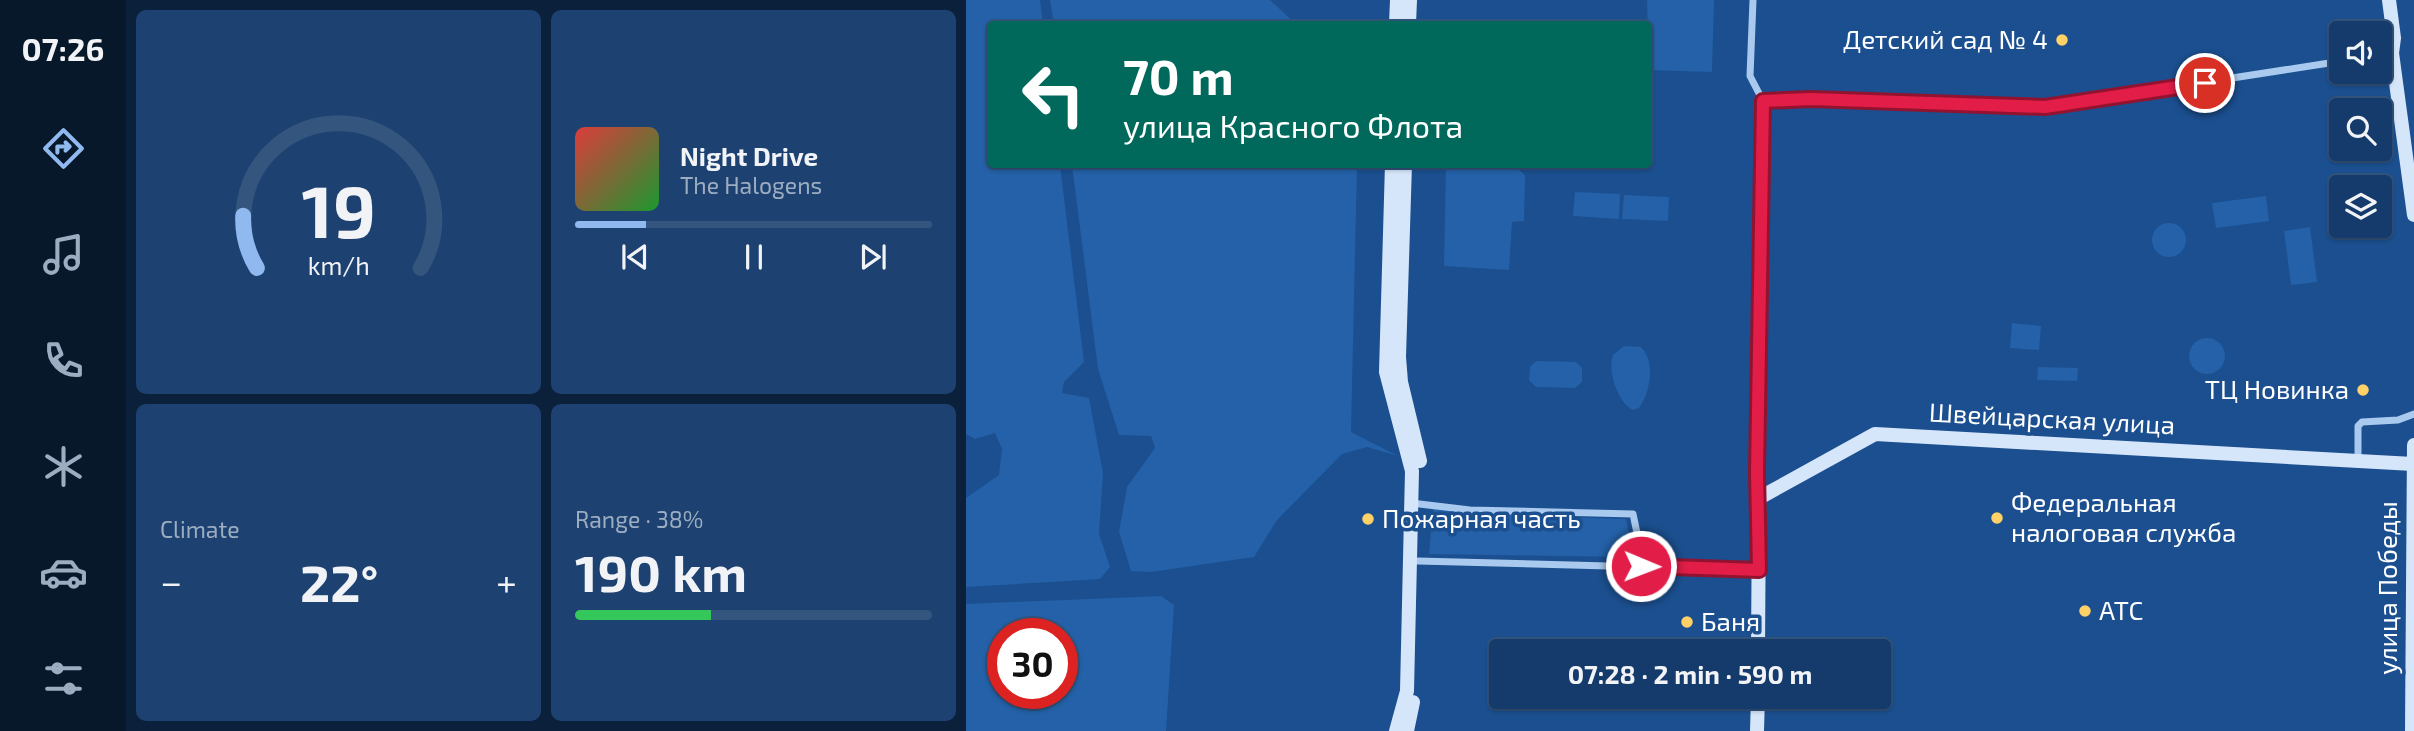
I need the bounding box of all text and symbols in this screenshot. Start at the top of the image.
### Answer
map controls [2329,21,2392,238]
button: sound [2329,21,2392,84]
place label: Детский сад № 4 [1843,23,2048,54]
text: 07:26 [22,29,104,67]
marker: Детский сад № 4 [2054,32,2070,48]
text: 70 m [1123,46,1234,105]
icon: left [1008,49,1099,140]
pin [2175,53,2235,113]
icon: arrive [2186,64,2224,102]
button: search [2329,98,2392,161]
text: улица Красного Флота [1123,106,1463,144]
icon: directions [39,124,88,173]
text: Night Drive [680,140,818,171]
text: 19 [301,165,376,253]
text: The Halogens [680,171,822,199]
button: layers [2329,175,2392,238]
icon: music [39,230,88,279]
icon: previous [616,238,654,276]
icon: pause [735,238,773,276]
icon: next [854,238,892,276]
text: km/h [307,250,370,280]
icon: phone [39,336,88,385]
place label: ТЦ Новинка [2205,373,2349,404]
marker: ТЦ Новинка [2355,382,2371,398]
street label: Швейцарская улица [1928,396,2176,440]
icon: climate [39,442,88,491]
place label: Федеральная налоговая служба [2011,486,2236,548]
street label: улица Победы [2371,501,2403,675]
place label: Пожарная часть [1382,502,1581,533]
text: Range · 38% [575,505,703,533]
marker: Федеральная налоговая служба [1989,510,2005,526]
marker: Пожарная часть [1360,511,1376,527]
text: Climate [160,515,240,543]
position arrow [1604,529,1678,603]
text: 190 km [575,540,747,602]
icon: car [39,548,88,597]
text: 22° [300,550,378,612]
text: − [160,558,182,604]
text: + [496,558,517,604]
place label: АТС [2099,594,2143,625]
marker: АТС [2077,603,2093,619]
place label: Баня [1701,605,1760,636]
marker: Баня [1679,614,1695,630]
speed limit sign: 30 [987,618,1078,709]
icon: filters [39,654,88,703]
text: 07:28 · 2 min · 590 m [1568,658,1812,689]

